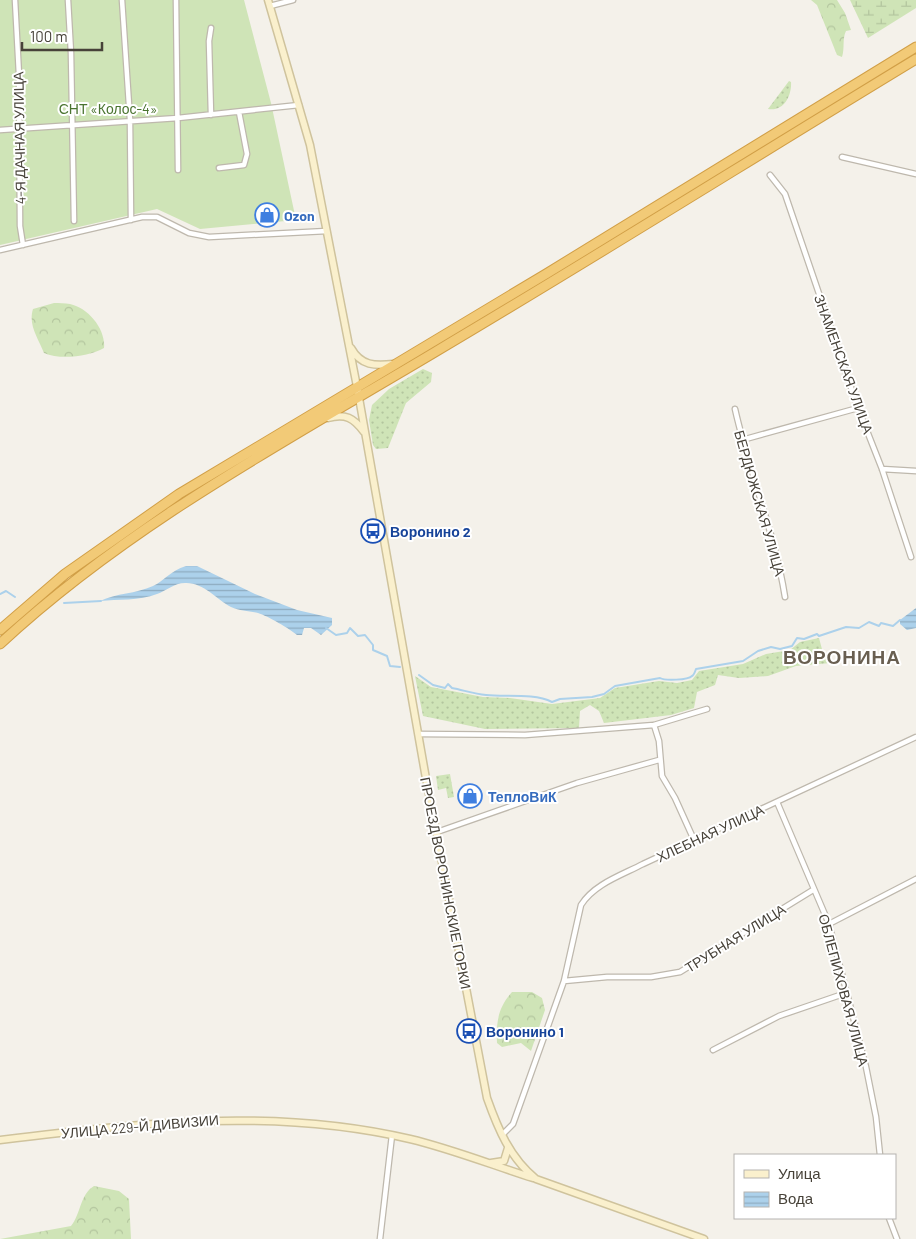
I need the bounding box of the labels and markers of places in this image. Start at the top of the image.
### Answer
shop icon: Ozon [254,202,280,228]
place label: Ozon [284,207,315,224]
bus stop icon: Воронино 2 [360,518,386,544]
place label: Воронино 2 [390,523,471,540]
shop icon: ТеплоВиК [457,783,483,809]
place label: ТеплоВиК [488,788,557,805]
bus stop icon: Воронино 1 [456,1018,482,1044]
place label: Воронино 1 [486,1023,564,1040]

